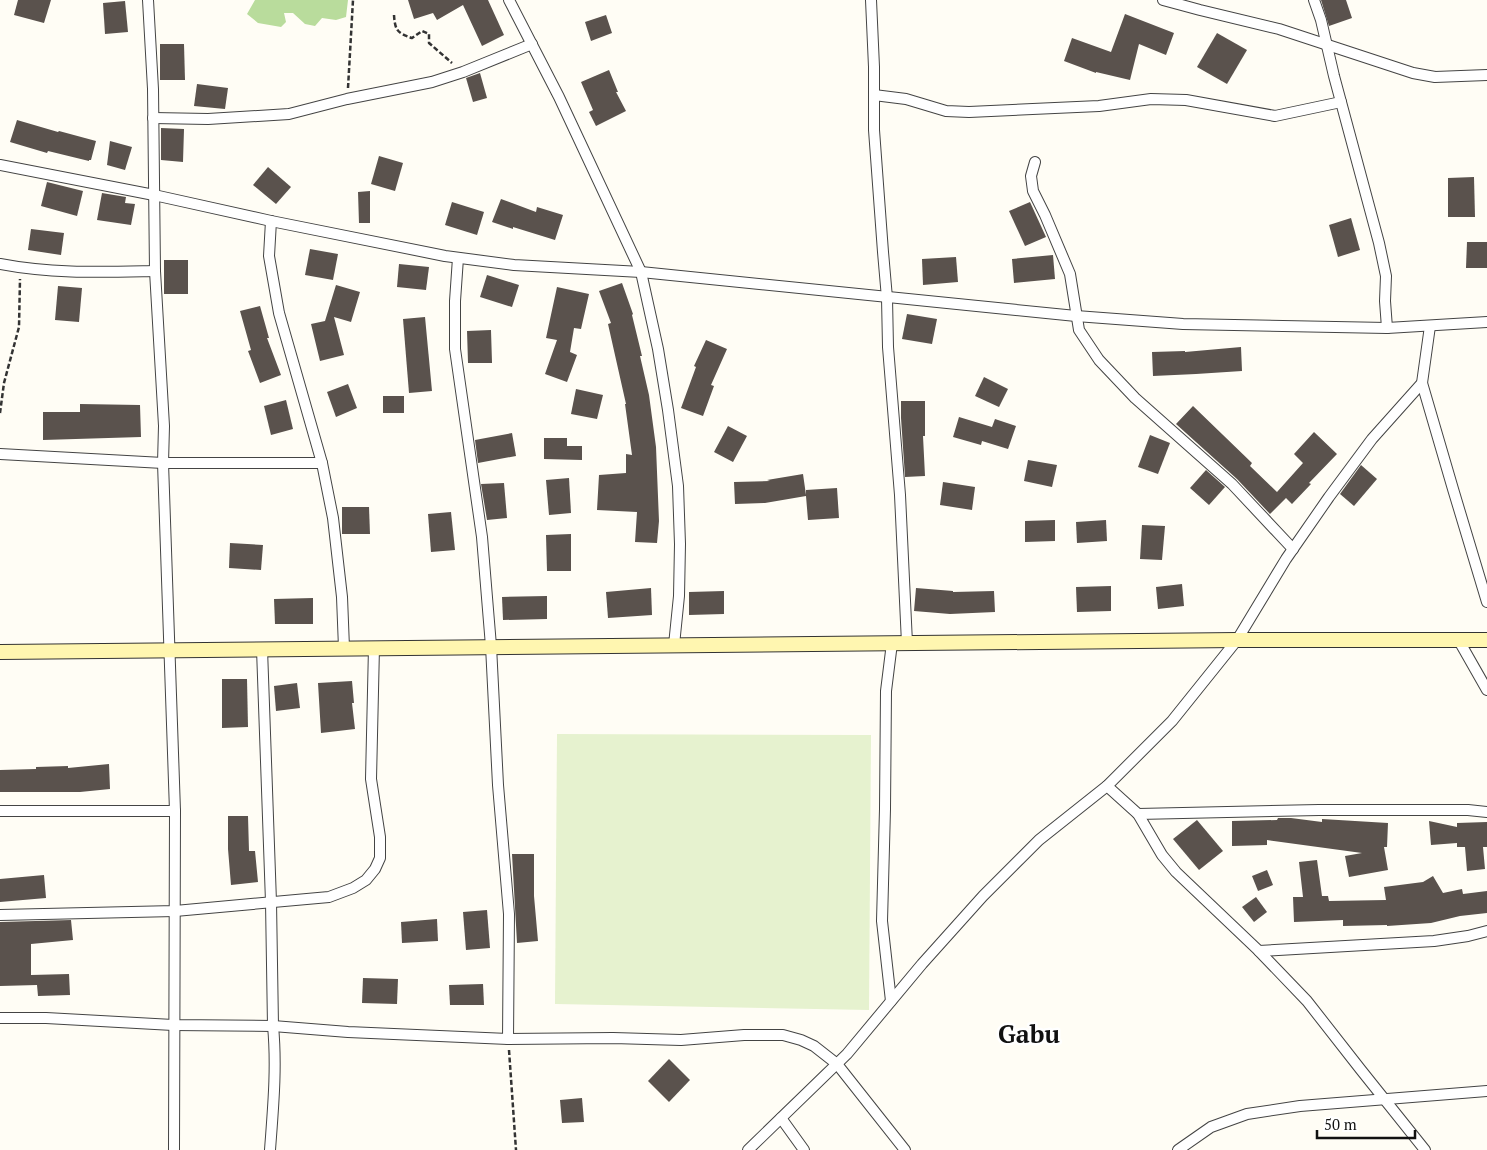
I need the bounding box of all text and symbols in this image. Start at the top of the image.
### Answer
district label: Gabu [998,1017,1060,1050]
scale bar [1317,1108,1414,1140]
text: 50 m [1324,1114,1357,1134]

